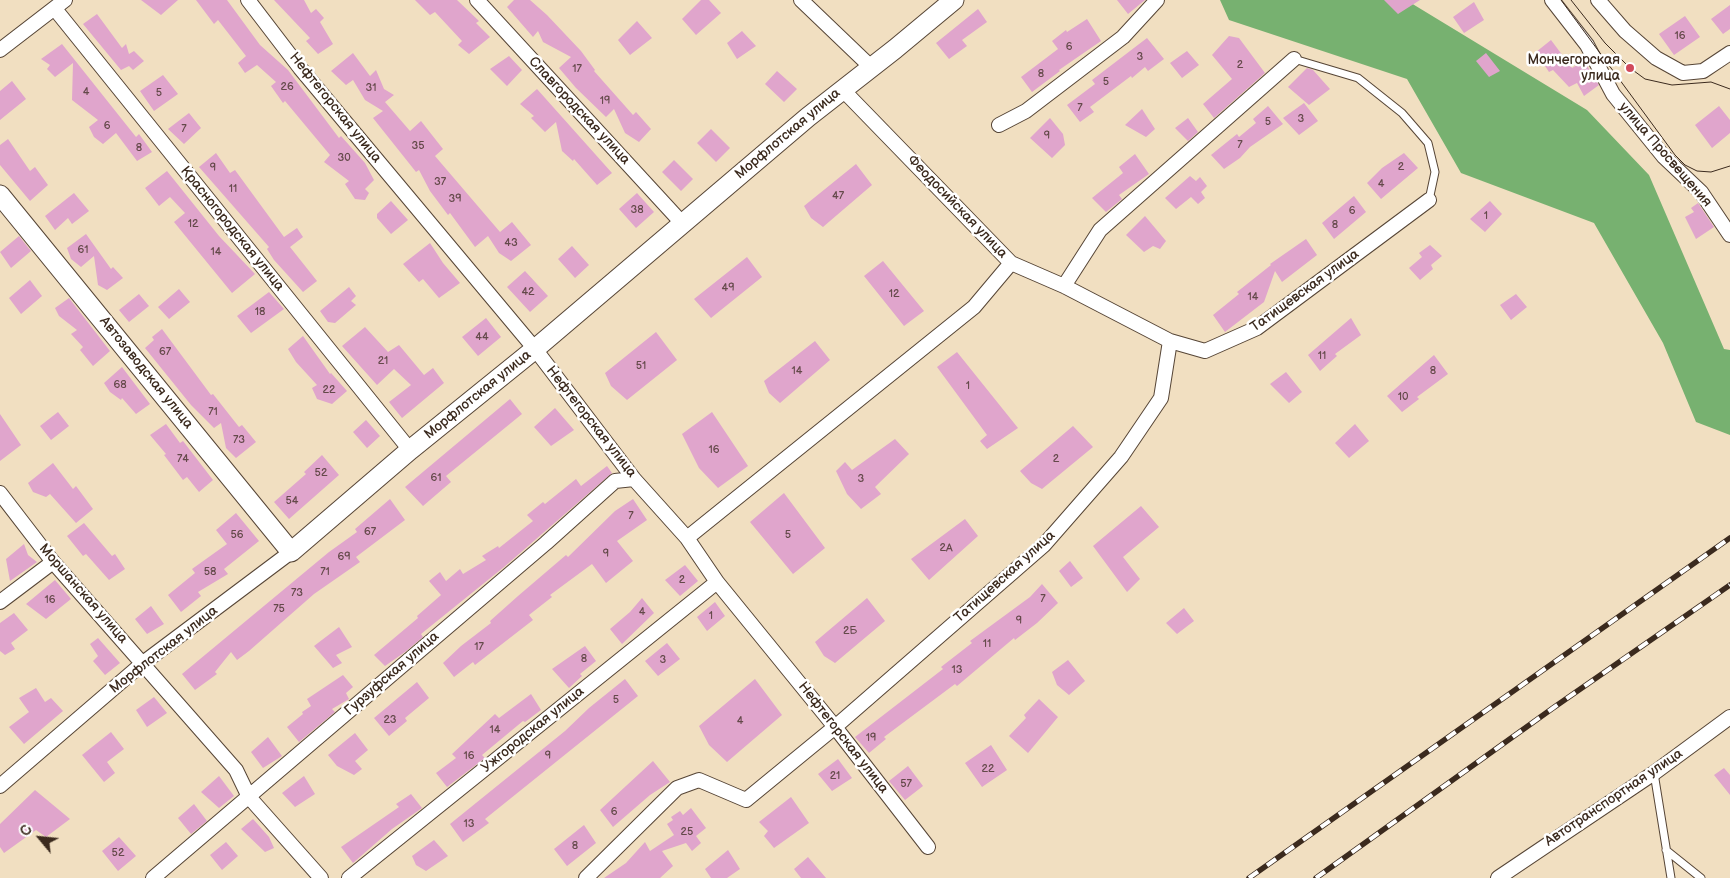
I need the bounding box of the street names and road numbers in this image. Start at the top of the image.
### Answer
street label: Нефтегорская улица [285,50,385,166]
street label: Славгородская улица [525,54,633,168]
street label: Морфлотская улица [732,85,844,183]
street label: улица Просвещения [1615,99,1715,211]
street label: Феодосийская улица [903,152,1011,262]
street label: Красногородская улица [176,163,288,295]
street label: Татищевская улица [1247,246,1363,336]
street label: Автозаводская улица [96,313,196,433]
street label: Морфлотская улица [421,347,535,443]
street label: Нефтегорская улица [542,363,640,481]
street label: Татищевская улица [951,527,1059,627]
street label: Моршанская улица [35,541,131,647]
street label: Морфлотская улица [107,603,221,697]
street label: Гурзуфская улица [341,628,443,720]
street label: Нефтегорская улица [794,679,892,797]
street label: Ужгородская улица [478,683,588,777]
street label: Автотранспортная улица [1542,746,1686,850]

